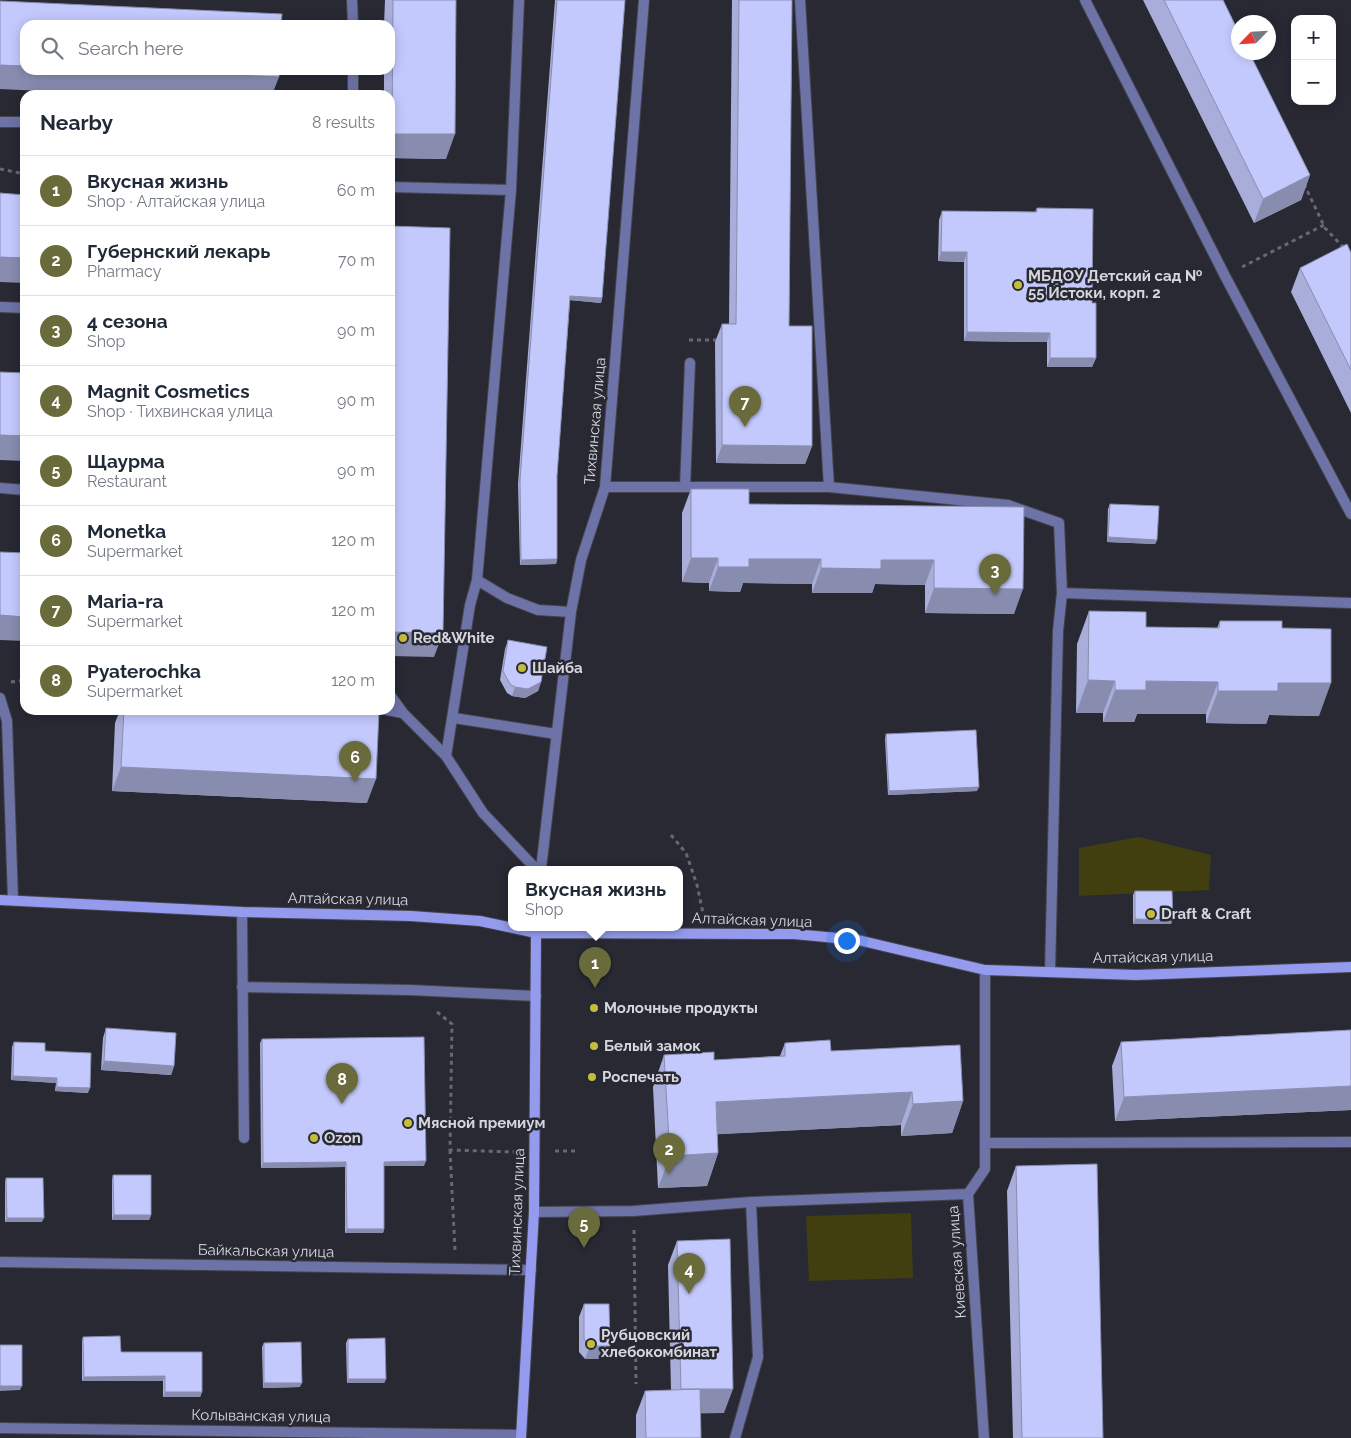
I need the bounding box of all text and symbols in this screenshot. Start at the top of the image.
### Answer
north arrow [1231,15,1276,60]
map controls [1291,15,1336,105]
button: + [1291,15,1336,60]
search box [20,20,395,75]
icon: search [38,34,66,62]
text: Search here [78,37,184,59]
button: − [1291,60,1336,105]
text: Nearby [40,110,113,135]
text: 8 results [312,113,375,132]
text: Вкусная жизнь [87,170,228,192]
text: 1 [52,181,60,200]
text: 60 m [337,181,375,200]
text: Shop · Алтайская улица [87,192,265,211]
text: Губернский лекарь [87,240,270,262]
text: 2 [51,251,61,270]
text: 70 m [338,251,375,270]
text: Pharmacy [87,262,161,281]
place label: МБДОУ Детский сад № 55 Истоки, корп. 2 [1028,267,1203,302]
marker: МБДОУ Детский сад № 55 Истоки, корп. 2 [1012,279,1024,291]
text: 4 сезона [87,310,168,332]
text: 3 [52,321,60,340]
text: 90 m [337,321,375,340]
text: Shop [87,332,125,351]
street label: Тихвинская улица [580,357,610,485]
text: Magnit Cosmetics [87,380,250,402]
pin: 7 [729,386,761,427]
text: 4 [51,391,61,410]
text: 90 m [337,391,375,410]
text: Shop · Тихвинская улица [87,402,273,421]
text: Щаурма [87,450,165,472]
text: 5 [52,461,60,480]
text: 90 m [337,461,375,480]
text: Restaurant [87,472,167,491]
text: Monetka [87,520,166,542]
text: 6 [51,531,61,550]
text: 120 m [331,531,375,550]
text: Supermarket [87,542,183,561]
pin: 3 [979,554,1011,595]
text: Maria-ra [87,590,163,612]
text: 7 [52,601,60,620]
text: 120 m [331,601,375,620]
text: Supermarket [87,612,183,631]
place label: Red&White [413,629,495,647]
marker: Red&White [397,632,409,644]
place label: Шайба [532,659,583,677]
text: Pyaterochka [87,660,201,682]
marker: Шайба [516,662,528,674]
text: 8 [51,671,61,690]
text: 120 m [331,671,375,690]
text: Supermarket [87,682,183,701]
pin: 6 [339,741,371,782]
popup [508,866,683,931]
text: Вкусная жизнь [525,878,666,900]
street label: Алтайская улица [288,889,408,909]
text: Shop [525,900,563,919]
place label: Draft & Craft [1161,905,1251,923]
marker: Draft & Craft [1145,908,1157,920]
street label: Алтайская улица [691,909,813,931]
your location [834,928,860,954]
pin: 1 [579,947,611,988]
street label: Алтайская улица [1093,947,1213,967]
place label: Молочные продукты [604,999,758,1017]
marker: Молочные продукты [588,1002,600,1014]
place label: Белый замок [604,1037,701,1055]
marker: Белый замок [588,1040,600,1052]
pin: 8 [326,1063,358,1104]
place label: Роспечать [602,1068,679,1086]
marker: Роспечать [586,1071,598,1083]
place label: Мясной премиум [418,1114,546,1132]
marker: Мясной премиум [402,1117,414,1129]
place label: Ozon [324,1129,361,1147]
marker: Ozon [308,1132,320,1144]
pin: 2 [653,1133,685,1174]
street label: Тихвинская улица [506,1148,528,1276]
street label: Киевская улица [944,1205,970,1319]
pin: 5 [568,1207,600,1248]
street label: Байкальская улица [198,1241,334,1261]
pin: 4 [673,1253,705,1294]
place label: Рубцовский хлебокомбинат [601,1326,718,1361]
marker: Рубцовский хлебокомбинат [585,1338,597,1350]
street label: Колыванская улица [191,1406,331,1426]

